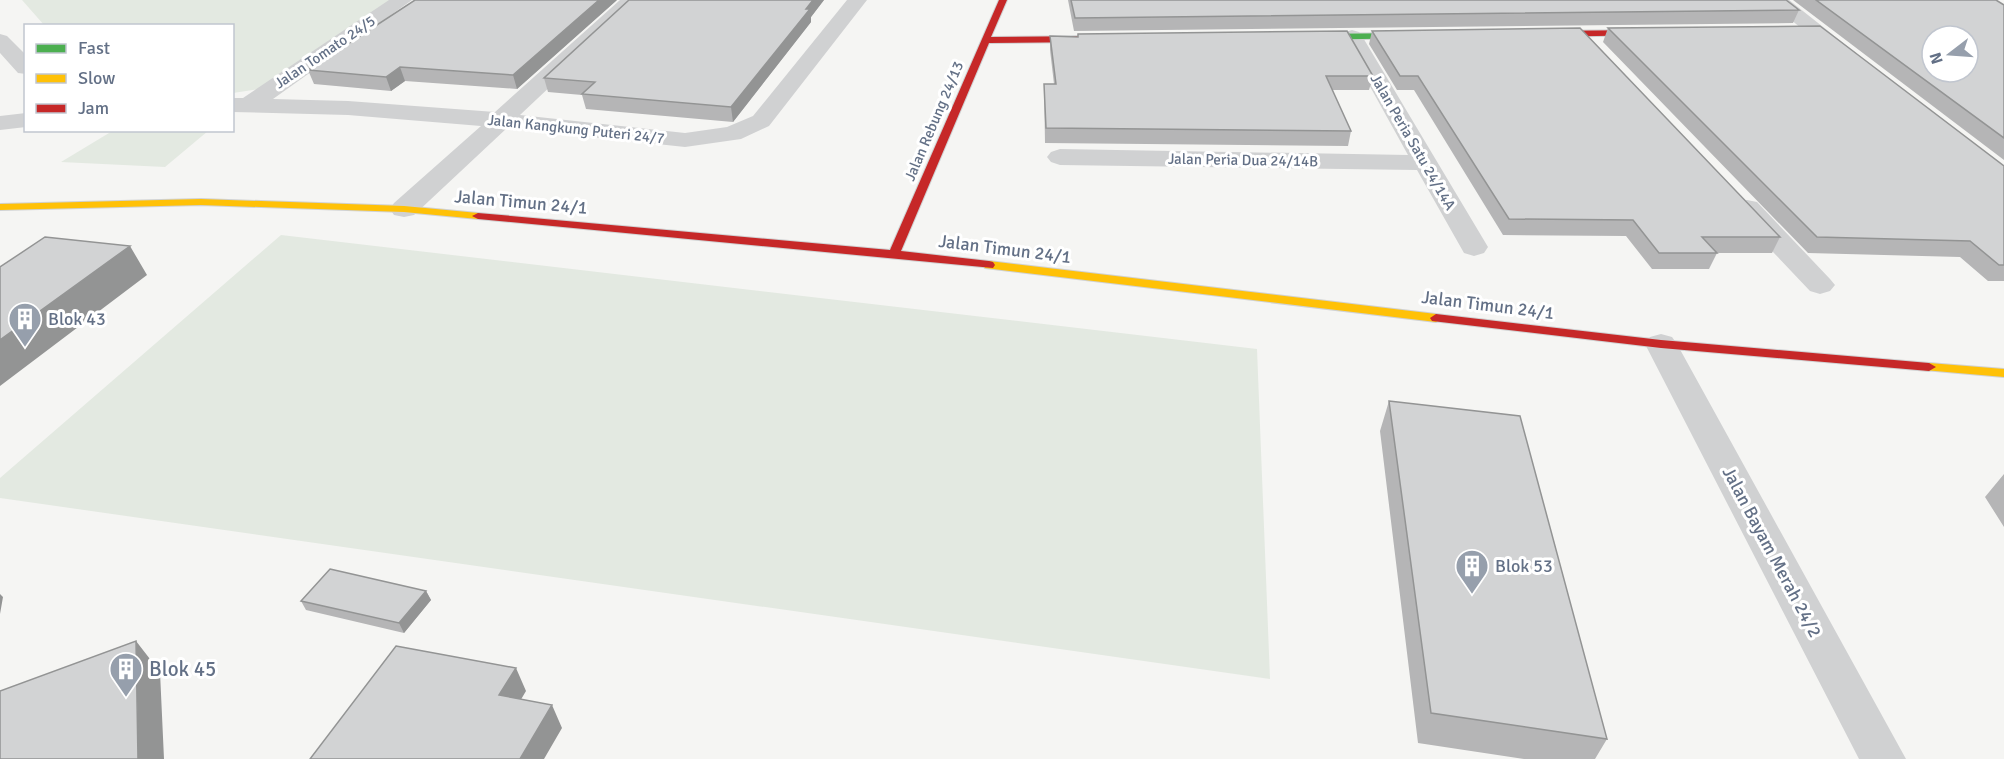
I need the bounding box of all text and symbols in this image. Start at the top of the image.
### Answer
street label: Jalan Tomato 24/5 [271,12,379,92]
legend [24,24,234,132]
north arrow [1920,24,1980,84]
text: Fast [78,37,110,59]
text: N [1925,50,1948,66]
street label: Jalan Rebung 24/13 [901,59,967,183]
text: Slow [78,67,115,89]
street label: Jalan Peria Satu 24/14A [1367,71,1459,213]
text: Jam [78,97,109,119]
street label: Jalan Kangkung Puteri 24/7 [487,111,665,147]
street label: Jalan Peria Dua 24/14B [1168,150,1318,170]
street label: Jalan Timun 24/1 [454,185,588,219]
street label: Jalan Timun 24/1 [937,230,1073,268]
street label: Jalan Timun 24/1 [1420,286,1556,324]
building icon: Blok 43 [7,301,43,348]
place label: Blok 43 [48,308,106,330]
street label: Jalan Bayam Merah 24/2 [1718,463,1826,641]
building icon: Blok 53 [1454,548,1490,595]
place label: Blok 53 [1495,555,1553,577]
building icon: Blok 45 [108,651,144,698]
place label: Blok 45 [149,656,216,682]

